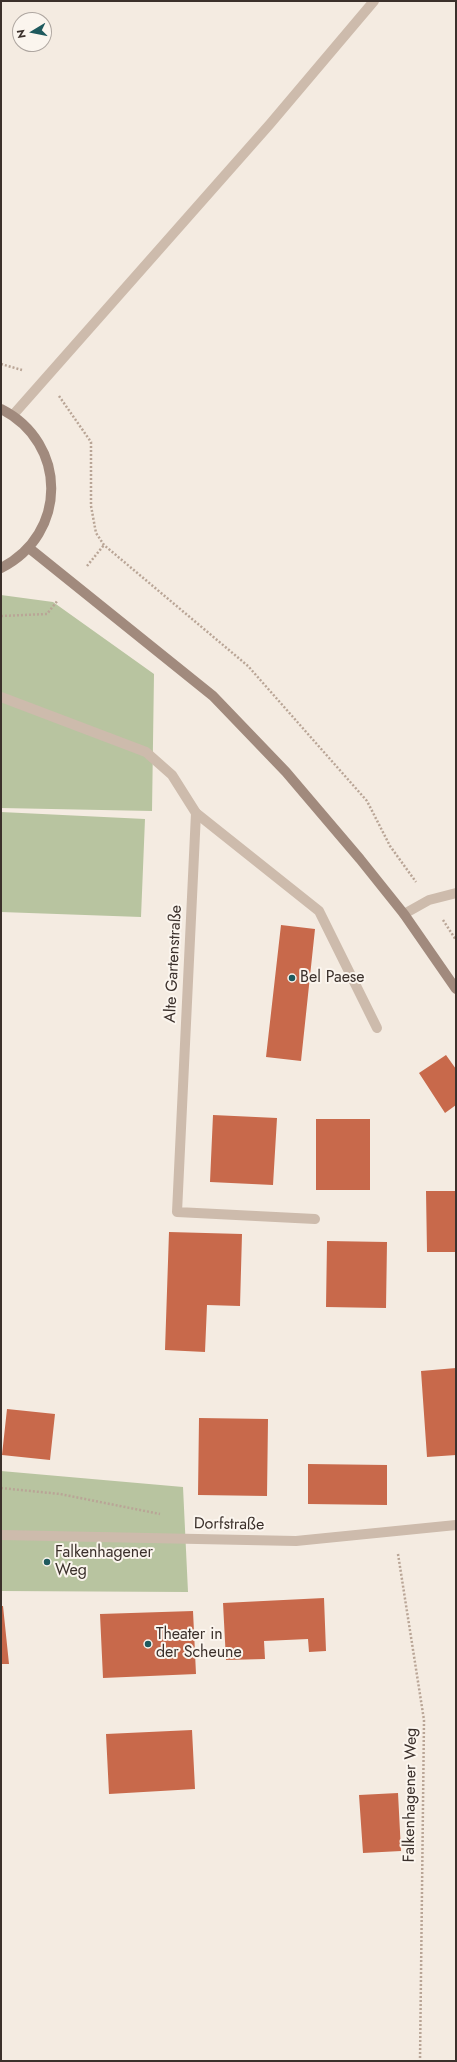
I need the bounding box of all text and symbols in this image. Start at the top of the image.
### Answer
north arrow [12,12,52,52]
text: N [13,28,30,40]
street label: Alte Gartenstraße [161,905,187,1023]
place label: Bel Paese [300,968,365,988]
marker: Bel Paese [287,973,297,983]
street label: Dorfstraße [194,1515,264,1535]
place label: Falkenhagener Weg [55,1543,153,1581]
marker: Falkenhagener Weg [42,1557,52,1567]
place label: Theater in der Scheune [156,1625,242,1663]
marker: Theater in der Scheune [143,1639,153,1649]
street label: Falkenhagener Weg [400,1728,422,1862]

